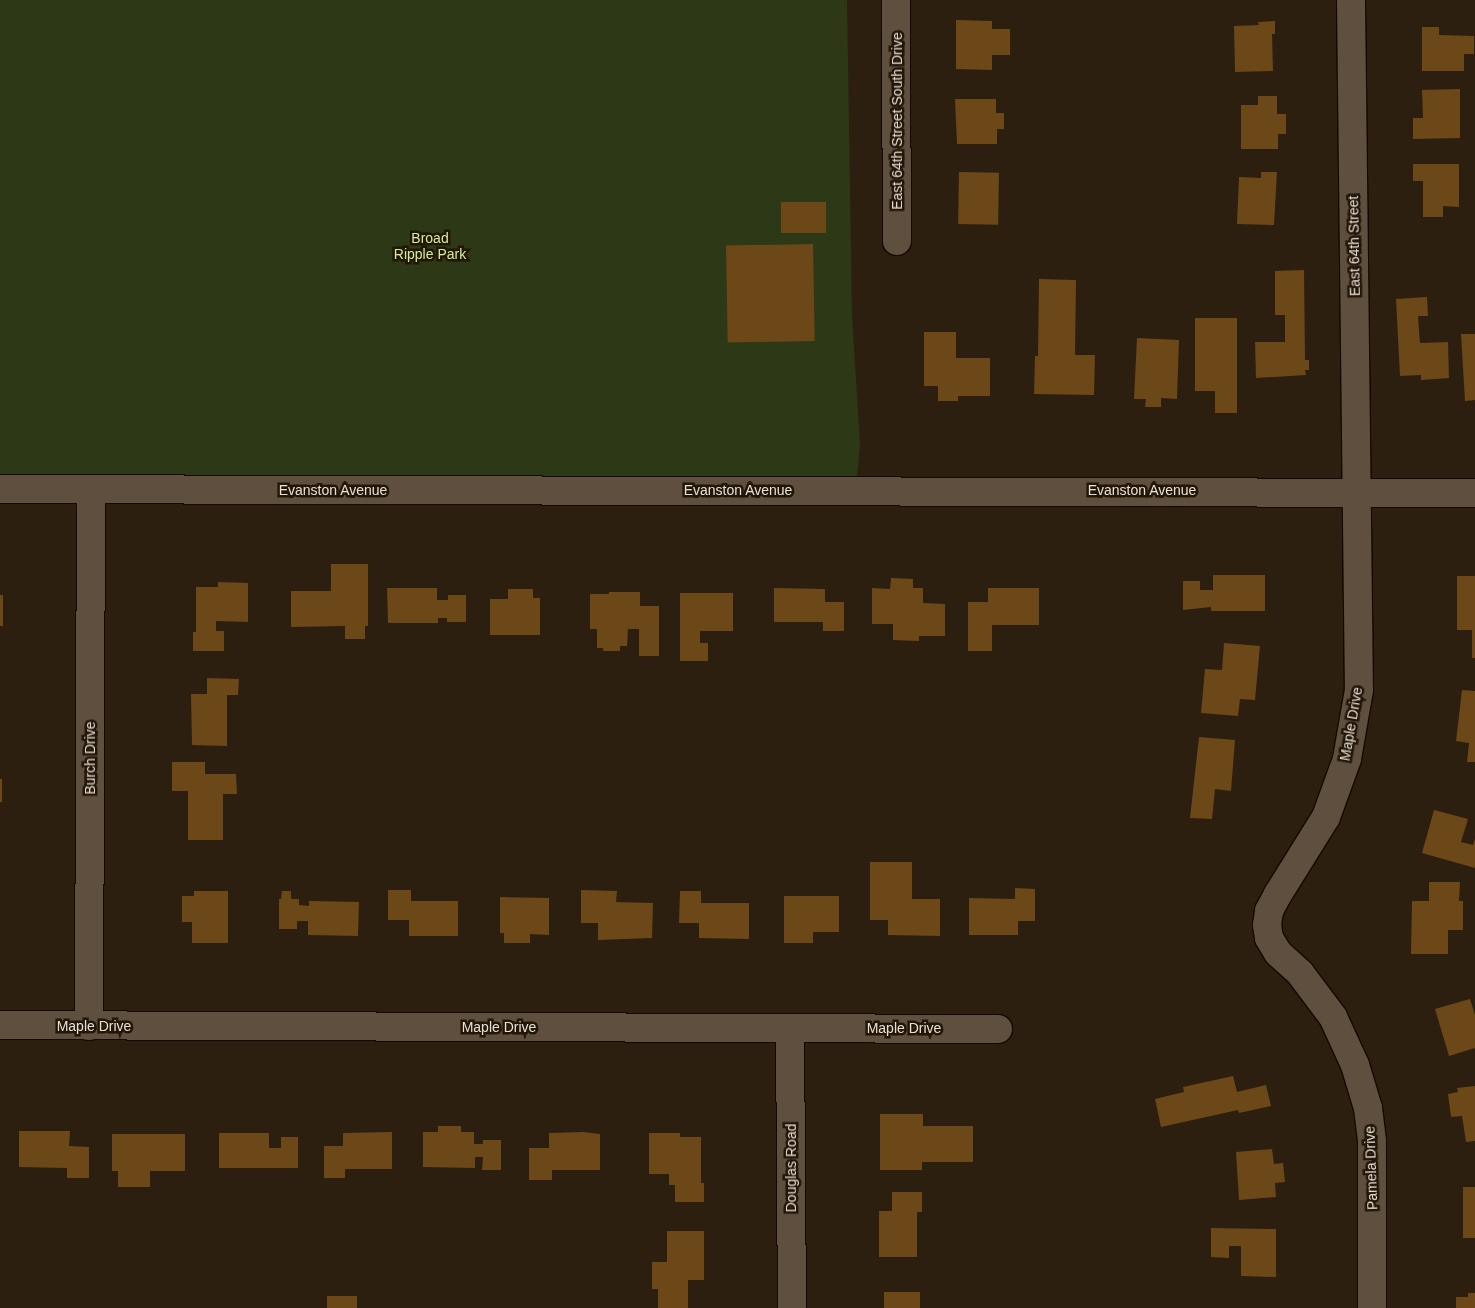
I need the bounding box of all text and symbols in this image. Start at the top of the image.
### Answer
street label: East 64th Street South Drive [889,32,905,210]
street label: East 64th Street [1345,196,1363,296]
park label: Broad Ripple Park [394,230,466,262]
street label: Evanston Avenue [278,482,388,498]
street label: Evanston Avenue [683,482,793,498]
street label: Evanston Avenue [1087,482,1197,498]
street label: Maple Drive [1336,686,1366,762]
street label: Burch Drive [82,721,98,795]
street label: Maple Drive [57,1018,131,1034]
street label: Maple Drive [462,1019,536,1035]
street label: Maple Drive [867,1020,941,1036]
street label: Douglas Road [783,1124,799,1212]
street label: Pamela Drive [1361,1126,1381,1210]

